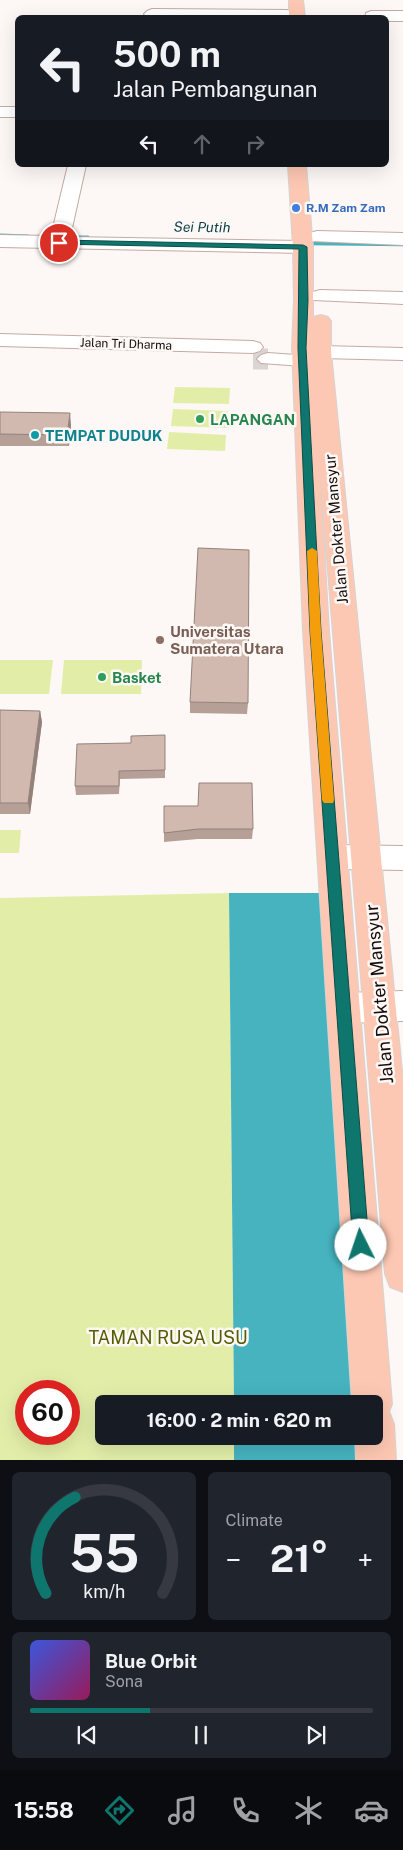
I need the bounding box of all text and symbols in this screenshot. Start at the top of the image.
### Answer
text: 500 m [113,34,221,75]
icon: left [30,35,95,100]
text: Jalan Pembangunan [113,76,317,102]
icon: left [135,130,163,158]
icon: ahead [188,130,216,158]
icon: right [241,130,269,158]
place label: R.M Zam Zam [306,201,386,215]
marker: R.M Zam Zam [290,202,302,214]
water label: Sei Putih [173,219,231,235]
pin [38,222,80,264]
icon: arrive [45,229,73,257]
street label: Jalan Tri Dharma [80,335,172,353]
place label: LAPANGAN [210,411,295,428]
marker: LAPANGAN [194,413,206,425]
place label: TEMPAT DUDUK [45,427,163,444]
marker: TEMPAT DUDUK [29,429,41,441]
street label: Jalan Dokter Mansyur [321,453,351,605]
place label: Universitas Sumatera Utara [170,623,284,657]
marker: Universitas Sumatera Utara [154,634,166,646]
place label: Basket [112,669,162,686]
marker: Basket [96,671,108,683]
street label: Jalan Dokter Mansyur [361,903,397,1085]
position arrow [334,1218,386,1270]
park label: TAMAN RUSA USU [88,1327,248,1348]
speed limit sign: 60 [15,1380,80,1445]
text: 16:00 · 2 min · 620 m [146,1409,332,1431]
text: Climate [226,1511,283,1530]
text: 55 [69,1523,139,1584]
text: 21° [270,1536,328,1581]
text: − [226,1543,241,1576]
text: + [357,1543,373,1576]
text: km/h [83,1581,125,1602]
text: Blue Orbit [105,1650,197,1672]
text: Sona [105,1672,143,1691]
icon: previous [73,1721,101,1749]
icon: pause [187,1721,215,1749]
icon: next [302,1721,330,1749]
icon: directions [102,1793,137,1828]
icon: music [165,1793,200,1828]
icon: phone [228,1793,263,1828]
icon: climate [291,1793,326,1828]
icon: car [354,1793,389,1828]
text: 15:58 [14,1797,74,1823]

